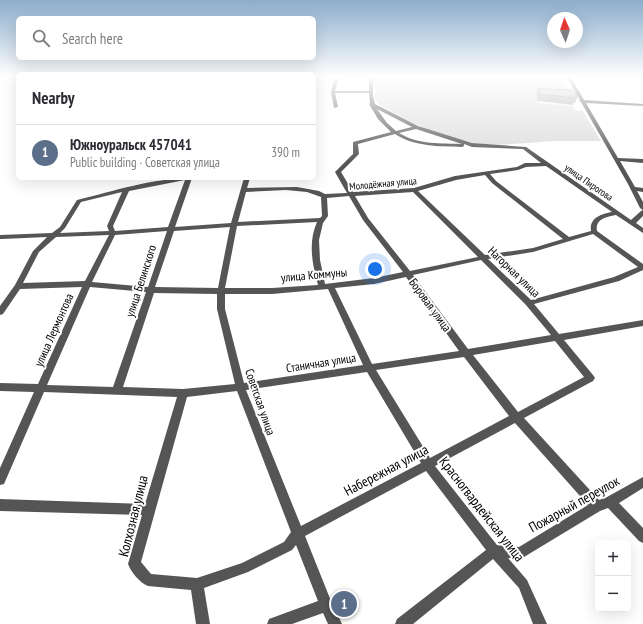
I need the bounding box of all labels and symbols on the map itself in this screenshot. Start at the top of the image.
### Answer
north arrow [547,12,583,48]
street label: улица Пирогова [562,161,615,204]
street label: Молодёжная улица [349,174,417,193]
street label: улица Белинского [122,243,159,319]
street label: Нагорная улица [485,243,544,300]
your location [365,259,385,279]
street label: улица Коммуны [280,264,348,285]
street label: Боровая улица [406,275,455,334]
street label: улица Лермонтова [31,291,76,369]
street label: Станичная улица [285,350,357,375]
street label: Советская улица [242,367,279,437]
street label: Набережная улица [341,440,431,500]
street label: Красногвардейская улица [435,453,529,565]
street label: Пожарный переулок [525,471,623,536]
street label: Колхозная улица [114,473,152,559]
pin: 1 [331,589,357,619]

